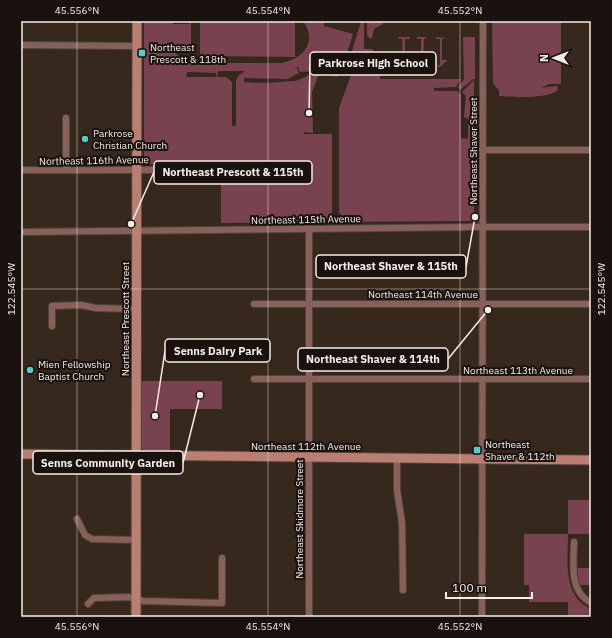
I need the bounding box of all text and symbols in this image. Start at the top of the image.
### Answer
text: 45.556°N [55,4,99,17]
text: 45.554°N [246,4,290,17]
text: 45.552°N [438,4,482,17]
north arrow [534,38,574,78]
place label: Northeast Prescott & 118th [150,41,226,66]
marker: Northeast Prescott & 118th [137,48,147,58]
callout: Parkrose High School [310,52,436,75]
text: N [537,54,551,62]
text: Parkrose High School [318,56,429,70]
street label: Northeast Shaver Street [467,97,480,205]
place label: Parkrose Christian Church [93,127,167,152]
marker: Parkrose Christian Church [80,134,90,144]
street label: Northeast 116th Avenue [39,153,150,168]
callout: Northeast Prescott & 115th [154,161,312,184]
text: Northeast Prescott & 115th [162,165,304,179]
street label: Northeast 115th Avenue [251,212,362,227]
callout: Northeast Shaver & 115th [316,255,466,278]
text: Northeast Shaver & 115th [324,259,458,273]
street label: Northeast Prescott Street [119,261,132,376]
text: 122.545°W [5,263,18,315]
text: 122.545°W [595,263,608,315]
street label: Northeast 114th Avenue [368,288,479,301]
callout: Senns Dairy Park [165,339,270,362]
text: Senns Dairy Park [174,344,263,358]
callout: Northeast Shaver & 114th [298,348,448,371]
text: Northeast Shaver & 114th [306,352,440,366]
place label: Mien Fellowship Baptist Church [38,358,111,383]
street label: Northeast 113th Avenue [463,364,574,377]
marker: Mien Fellowship Baptist Church [25,365,35,375]
place label: Northeast Shaver & 112th [485,438,555,463]
street label: Northeast 112th Avenue [251,440,362,453]
marker: Northeast Shaver & 112th [472,445,482,455]
callout: Senns Community Garden [33,451,183,474]
text: Senns Community Garden [41,456,175,470]
street label: Northeast Skidmore Street [293,459,306,579]
scale bar [446,574,532,600]
text: 100 m [452,580,487,595]
text: 45.556°N [55,620,99,633]
text: 45.554°N [246,620,290,633]
text: 45.552°N [438,620,482,633]

